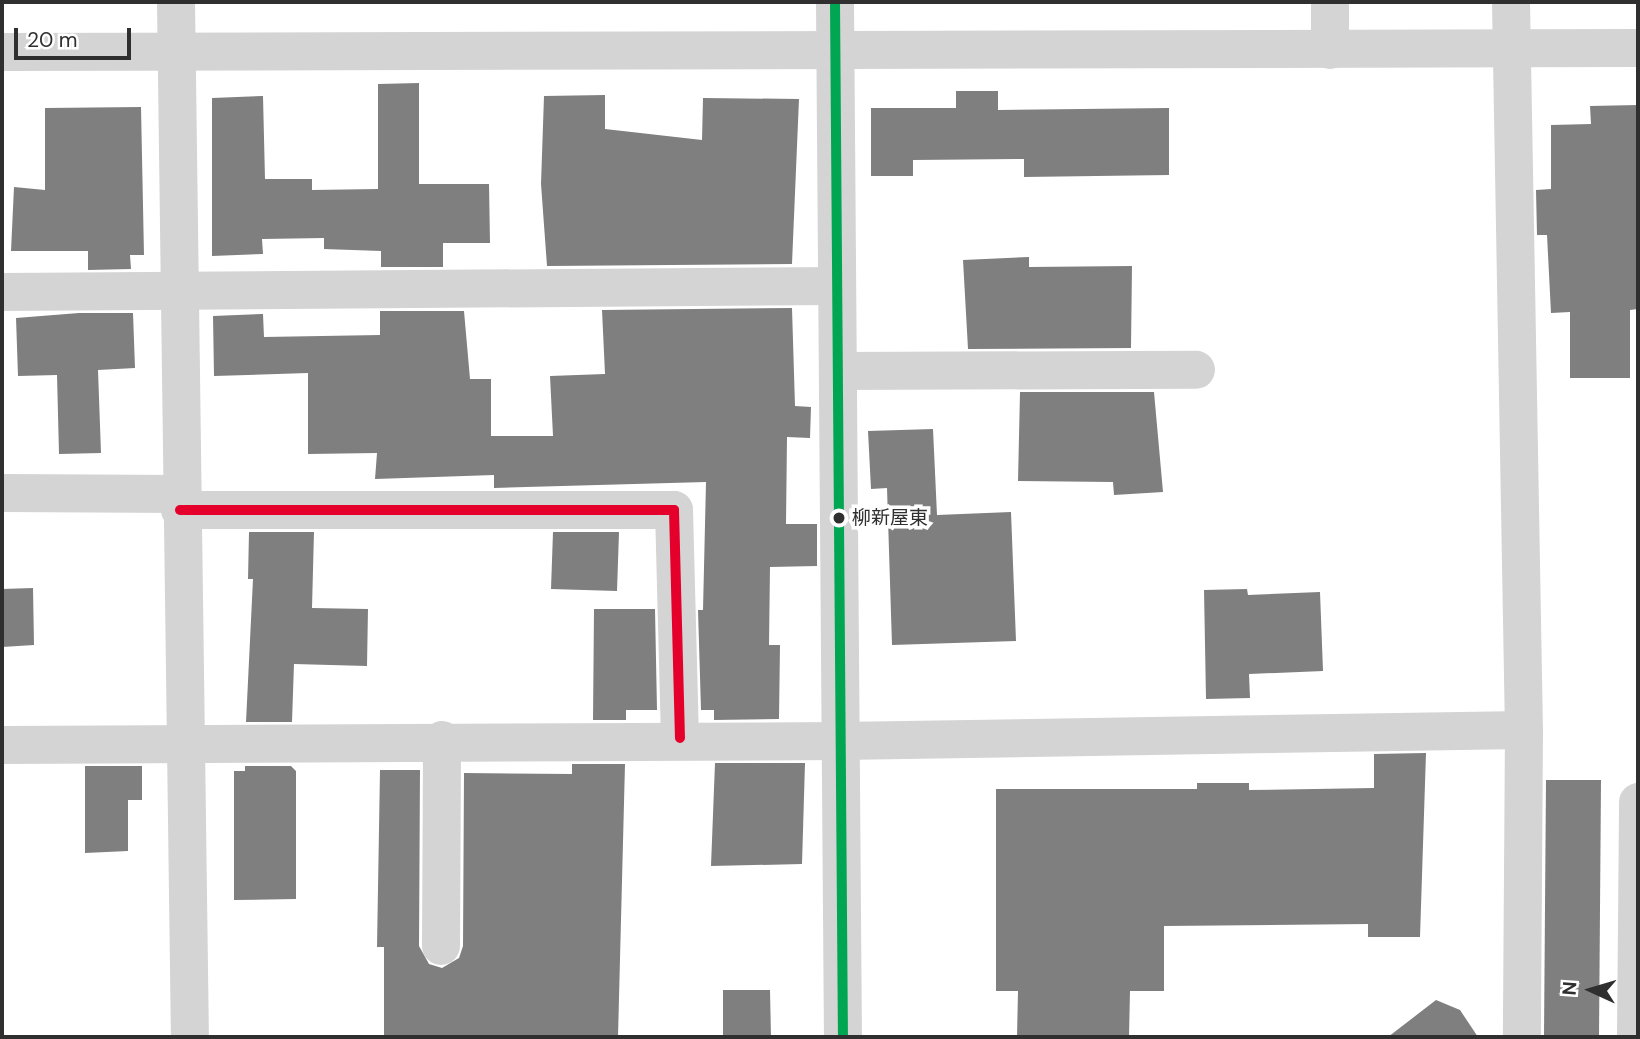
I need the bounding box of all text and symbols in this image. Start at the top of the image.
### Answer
scale bar [18,14,135,58]
text: 20 m [27,26,78,54]
place label: 柳新屋東 [852,507,928,529]
marker: 柳新屋東 [832,511,846,525]
north arrow [1556,955,1626,1025]
text: N [1557,981,1583,996]

